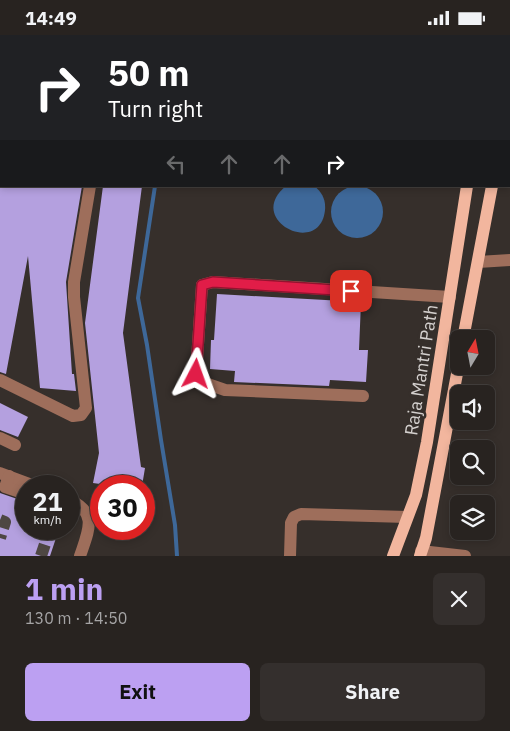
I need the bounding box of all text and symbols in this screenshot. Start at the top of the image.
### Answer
text: 14:49 [25,6,77,30]
text: 50 m [108,50,190,96]
icon: right [25,55,90,120]
text: Turn right [108,94,203,123]
icon: left [162,150,190,178]
icon: ahead [215,150,243,178]
icon: ahead [268,150,296,178]
icon: right [321,150,349,178]
pin [330,270,372,312]
icon: arrive [337,277,365,305]
street label: Raja Mantri Path [399,303,443,437]
north arrow [450,330,495,375]
map controls [450,330,495,540]
position arrow [169,347,221,399]
button: sound [450,385,495,430]
button: search [450,440,495,485]
speed limit sign: 30 [90,475,155,540]
text: 21 [32,485,63,518]
button: layers [450,495,495,540]
text: km/h [33,512,62,527]
text: 1 min [25,569,103,608]
button: close [433,573,485,625]
text: 130 m · 14:50 [25,608,127,628]
button: Exit [25,663,250,721]
button: Share [260,663,485,721]

